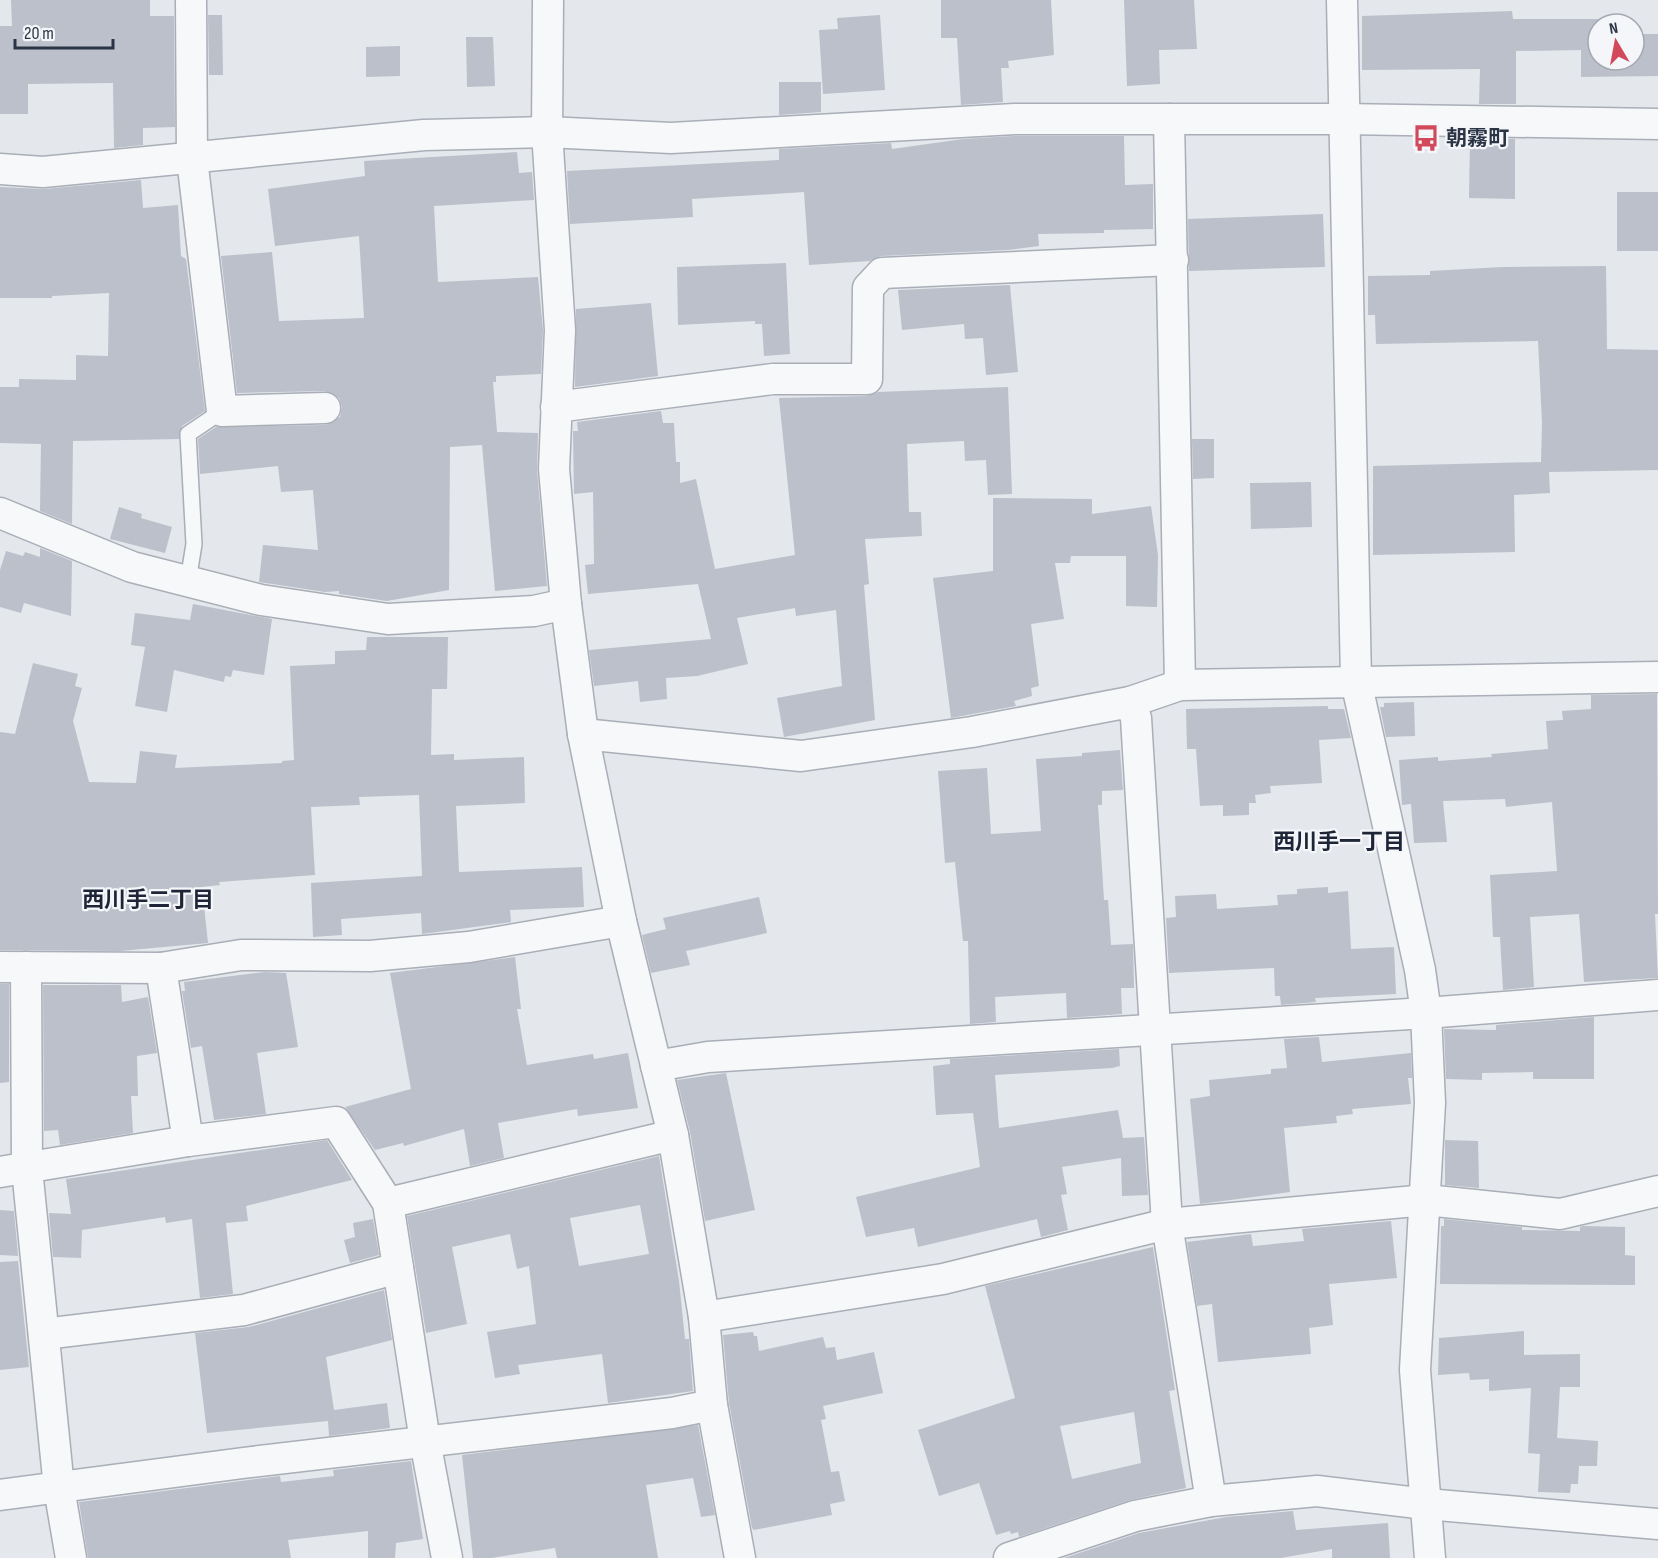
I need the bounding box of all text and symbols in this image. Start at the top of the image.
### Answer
scale bar [15,12,112,50]
north arrow [1586,12,1646,72]
text: N [1608,19,1620,39]
text: 20 m [24,23,54,44]
bus stop icon: 朝霧町 [1411,123,1441,153]
place label: 朝霧町 [1446,126,1509,151]
district label: 西川手一丁目 [1273,829,1405,856]
district label: 西川手二丁目 [82,887,214,914]

